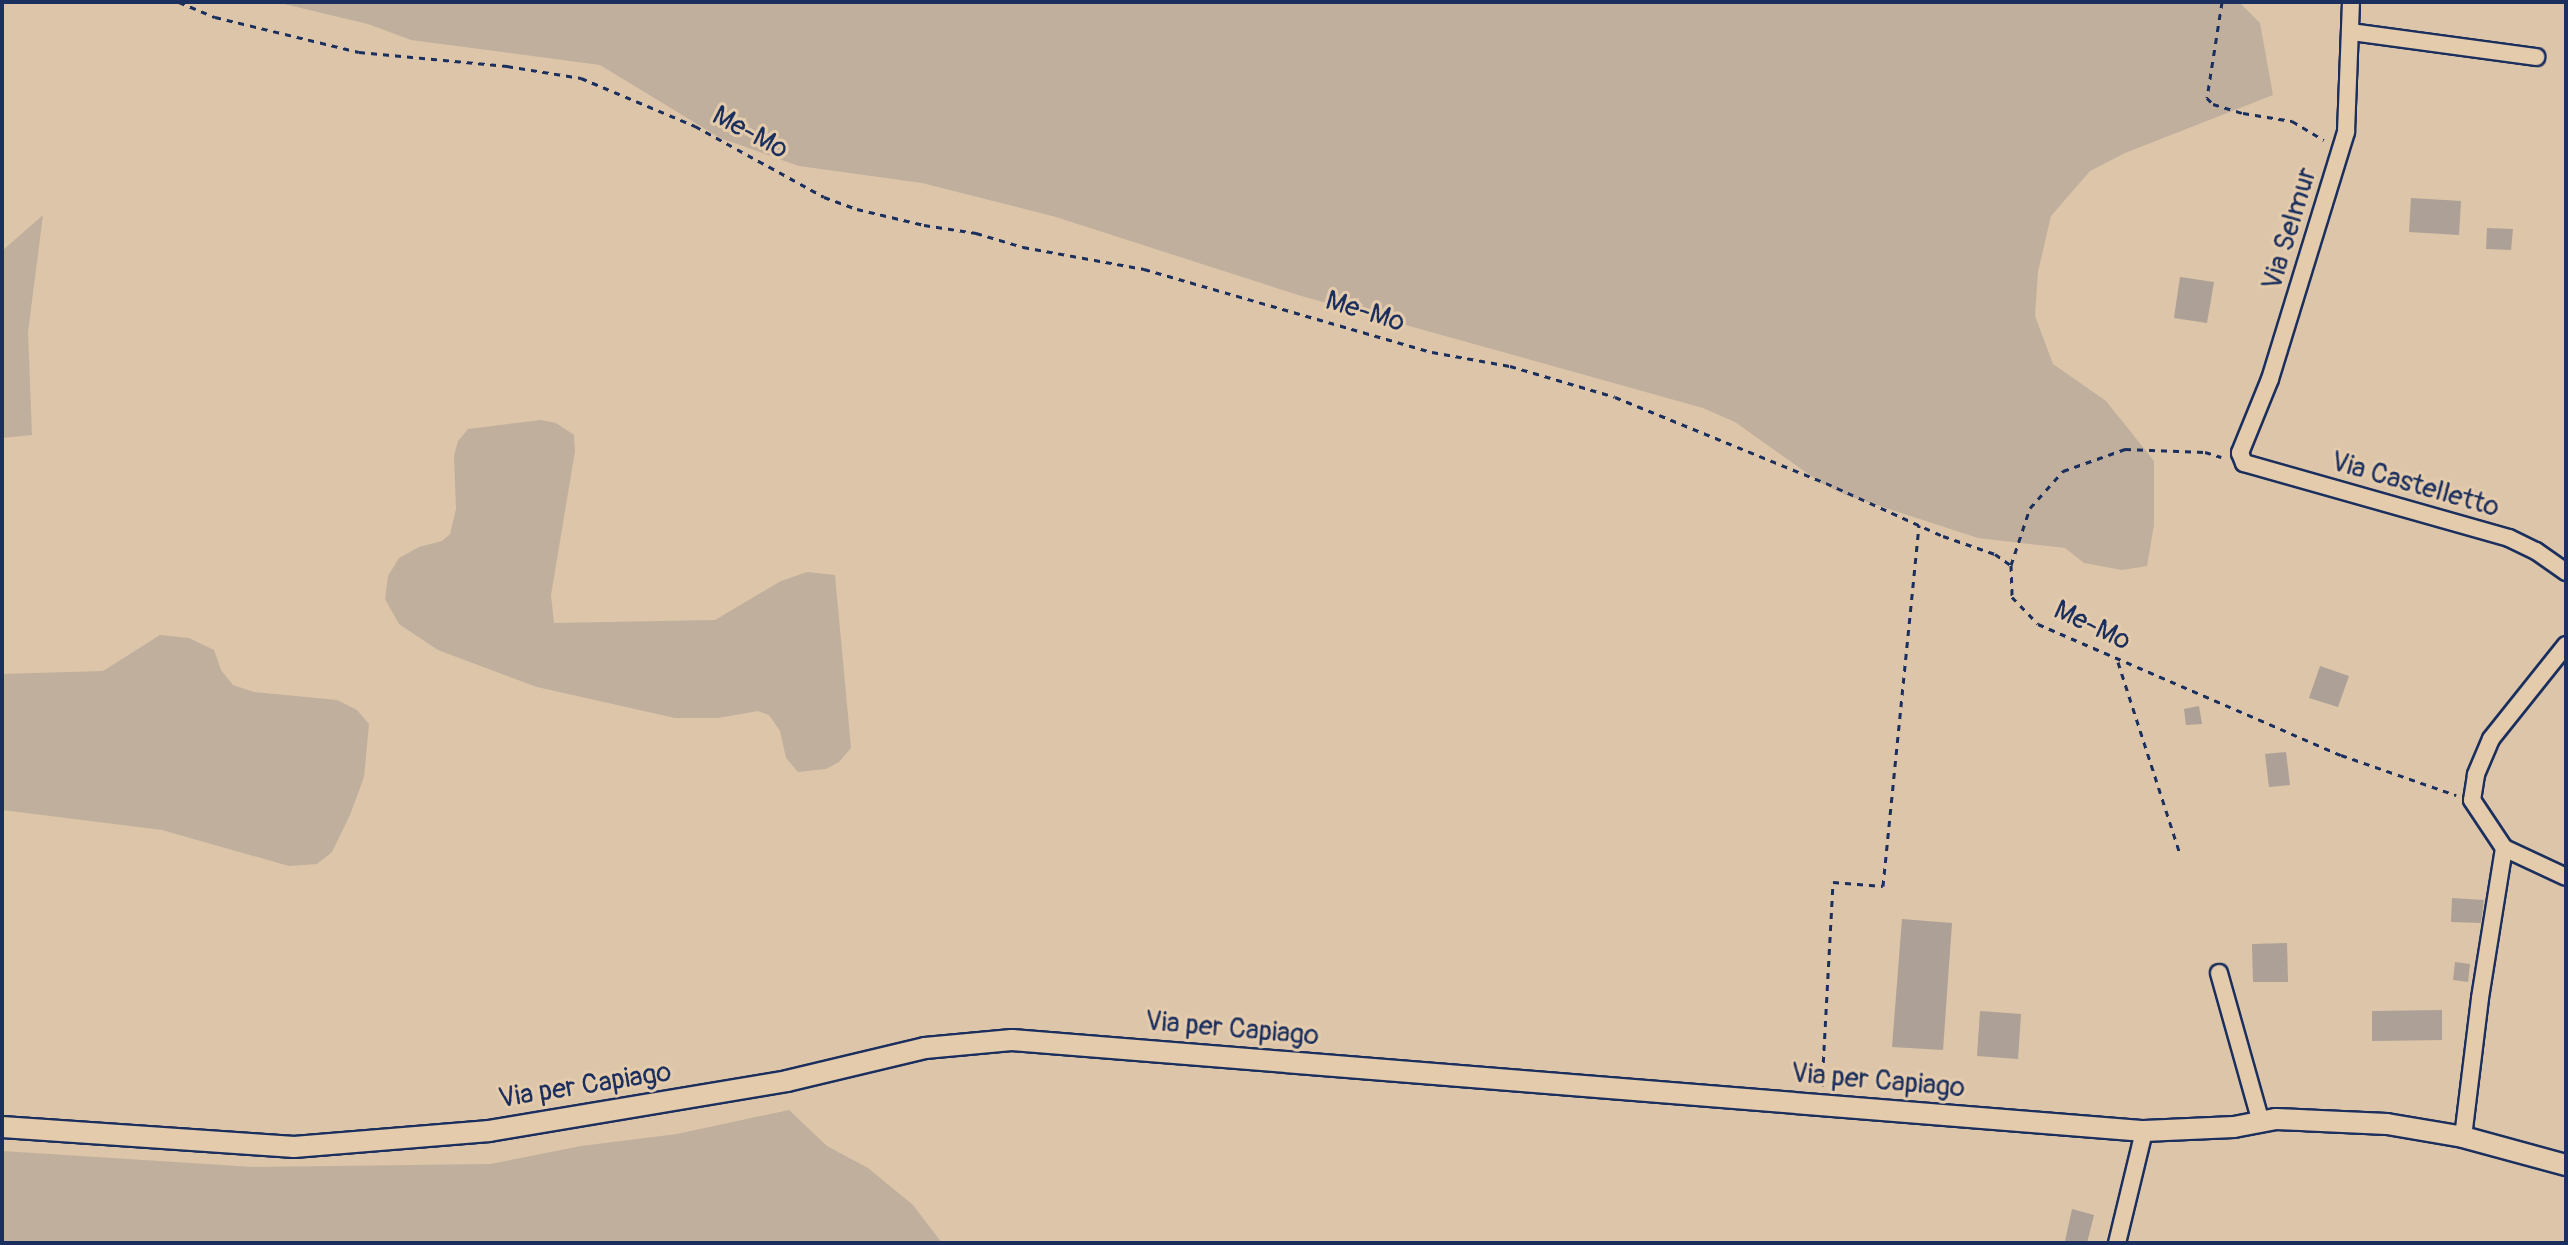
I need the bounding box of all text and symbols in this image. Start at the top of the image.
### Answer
street label: Me-Mo [706,99,794,167]
street label: Via Selmur [2255,164,2325,294]
street label: Me-Mo [1321,284,1409,340]
street label: Via Castelletto [2327,445,2503,525]
street label: Me-Mo [2048,594,2136,658]
street label: Via per Capiago [1144,1005,1320,1053]
street label: Via per Capiago [496,1056,674,1116]
street label: Via per Capiago [1790,1057,1966,1105]

